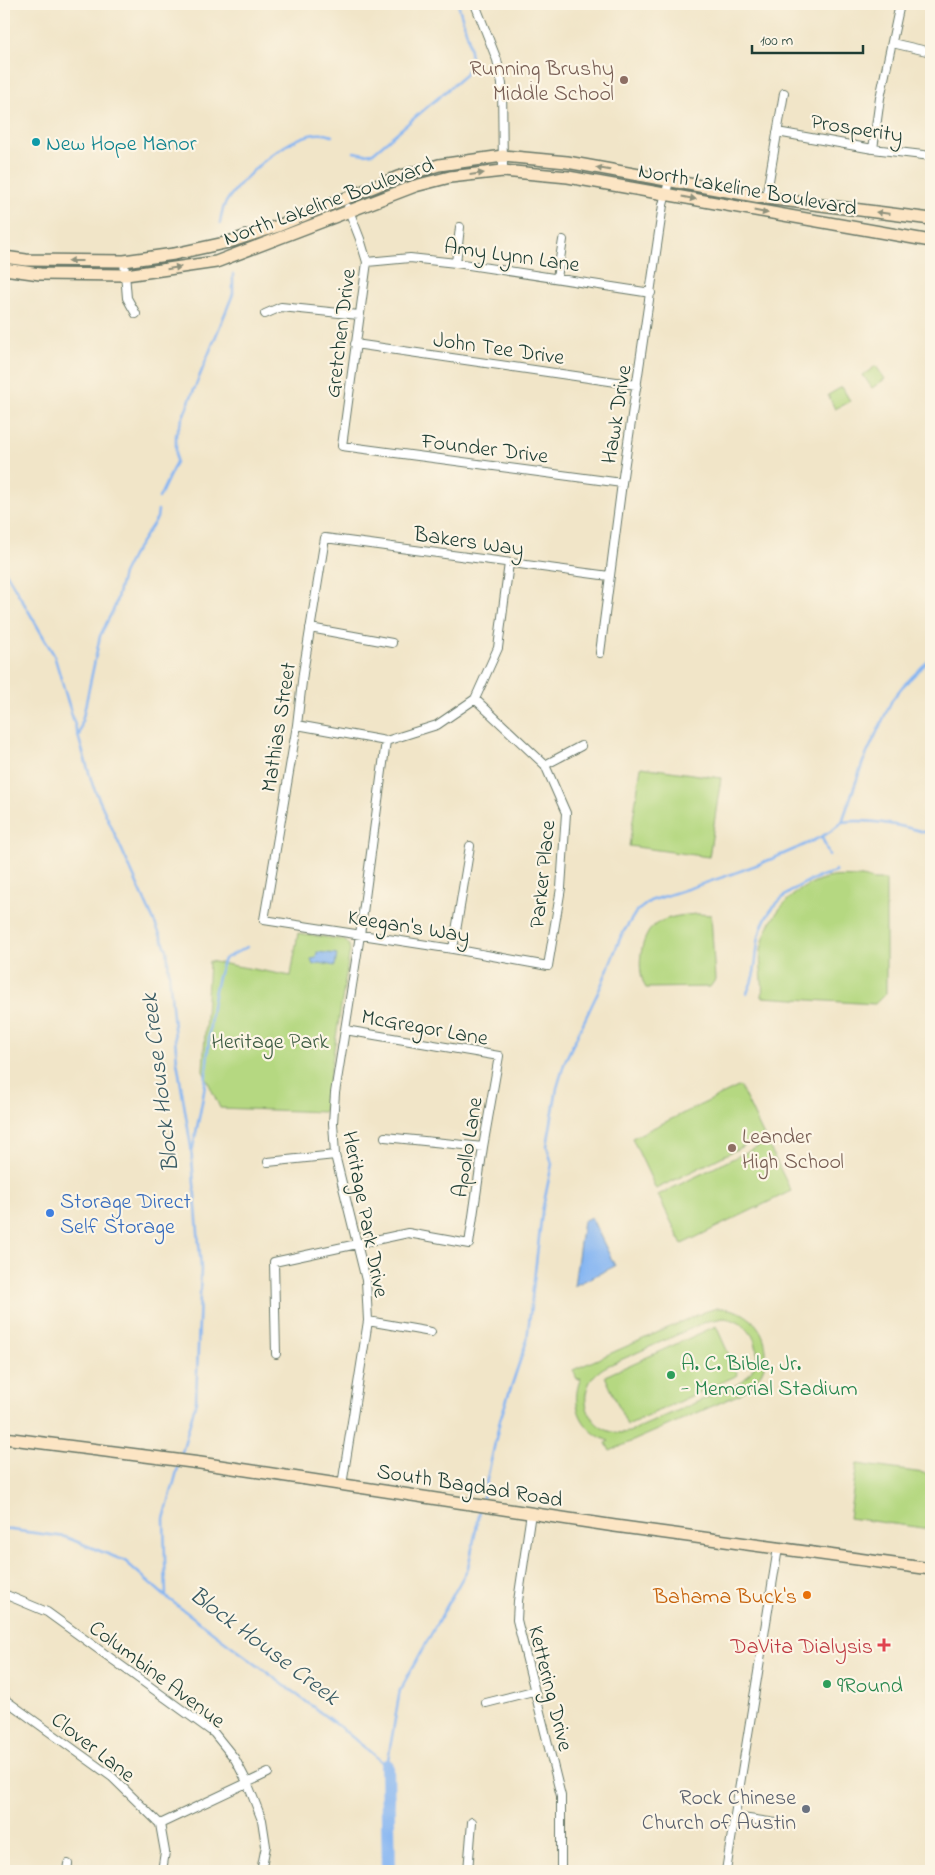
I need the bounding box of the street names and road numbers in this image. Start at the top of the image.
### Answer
street label: Prosperity [808,107,905,154]
street label: North Lakeline Boulevard [219,150,439,256]
street label: North Lakeline Boulevard [636,156,859,226]
street label: Amy Lynn Lane [442,232,582,283]
street label: Gretchen Drive [318,267,366,400]
street label: John Tee Drive [431,325,566,375]
street label: Hawk Drive [594,363,642,466]
street label: Founder Drive [418,426,550,474]
street label: Bakers Way [410,519,526,568]
street label: Mathias Street [254,660,306,795]
street label: Parker Place [522,819,566,930]
street label: Keegan's Way [345,903,472,954]
street label: McGregor Lane [359,1002,490,1057]
street label: Apollo Lane [445,1095,493,1200]
street label: Heritage Park Drive [331,1129,396,1301]
street label: South Bagdad Road [374,1456,565,1518]
street label: Columbine Avenue [81,1613,231,1738]
street label: Kettering Drive [517,1623,580,1755]
street label: Clover Lane [43,1705,141,1792]

